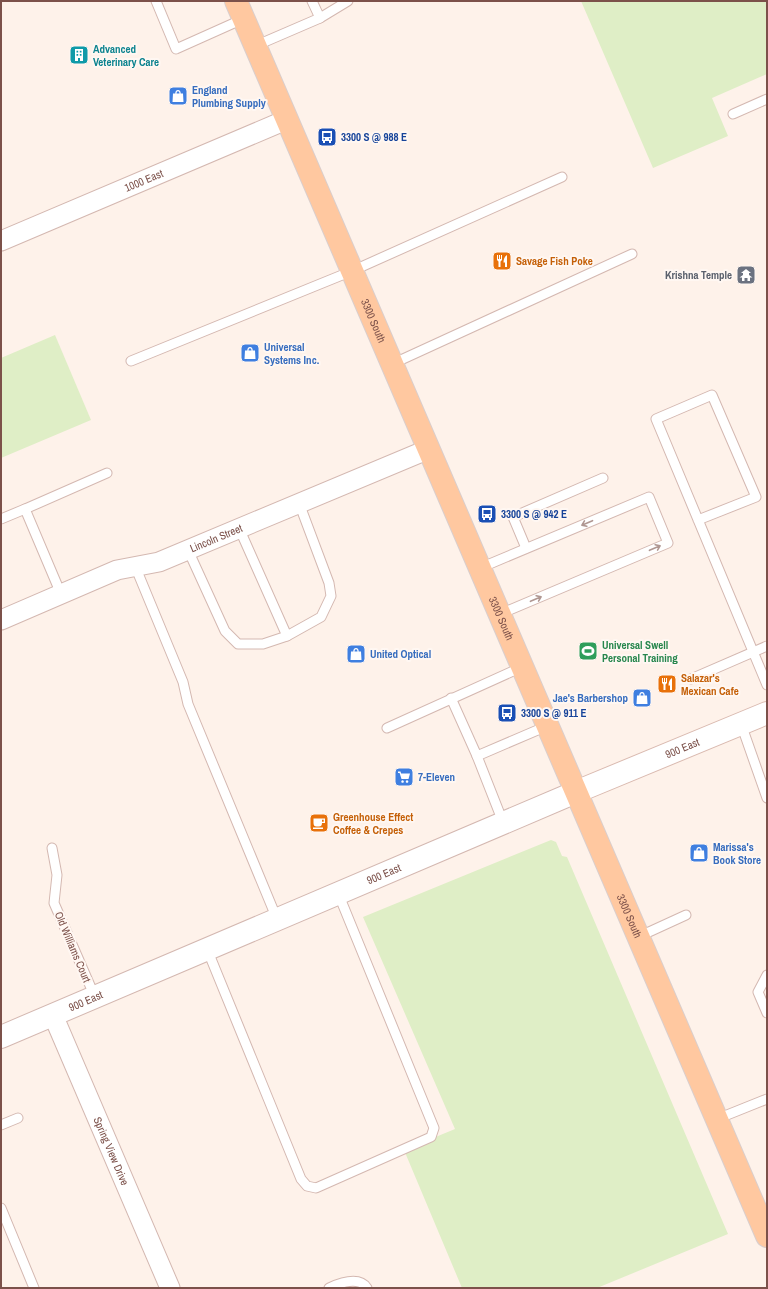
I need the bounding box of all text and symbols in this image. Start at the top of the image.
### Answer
place label: Advanced Veterinary Care [93,42,159,69]
building icon: Advanced Veterinary Care [68,44,90,66]
place label: England Plumbing Supply [192,83,266,110]
shop icon: England Plumbing Supply [167,85,189,107]
bus stop icon: 3300 S @ 988 E [316,126,338,148]
place label: 3300 S @ 988 E [341,130,407,144]
street label: 1000 East [122,166,166,195]
restaurant icon: Savage Fish Poke [491,250,513,272]
place label: Savage Fish Poke [516,254,593,268]
temple icon: Krishna Temple [735,264,757,286]
place label: Krishna Temple [665,268,732,282]
street label: 3300 South [358,297,389,345]
place label: Universal Systems Inc. [264,340,320,367]
shop icon: Universal Systems Inc. [239,342,261,364]
bus stop icon: 3300 S @ 942 E [476,503,498,525]
place label: 3300 S @ 942 E [501,507,567,521]
one-way arrow [582,520,594,527]
street label: Lincoln Street [188,521,245,555]
one-way arrow [649,544,661,552]
street label: 3300 South [486,594,517,642]
one-way arrow [529,595,541,602]
place label: Universal Swell Personal Training [602,638,678,665]
sports icon: Universal Swell Personal Training [577,640,599,662]
shop icon: United Optical [345,643,367,665]
place label: United Optical [370,647,431,661]
place label: Salazar's Mexican Cafe [681,671,739,698]
restaurant icon: Salazar's Mexican Cafe [656,673,678,695]
shop icon: Jae's Barbershop [631,687,653,709]
place label: Jae's Barbershop [553,691,628,705]
bus stop icon: 3300 S @ 911 E [496,702,518,724]
place label: 3300 S @ 911 E [521,706,586,720]
street label: 900 East [663,735,702,761]
supermarket icon: 7-Eleven [393,766,415,788]
place label: 7-Eleven [418,770,455,784]
place label: Greenhouse Effect Coffee & Crepes [333,810,413,837]
cafe icon: Greenhouse Effect Coffee & Crepes [308,812,330,834]
place label: Marissa's Book Store [713,840,761,867]
shop icon: Marissa's Book Store [688,842,710,864]
street label: 900 East [365,860,403,887]
street label: 3300 South [614,892,645,940]
street label: Old Williams Court [52,909,94,985]
street label: 900 East [66,987,105,1014]
street label: Spring View Drive [90,1115,132,1187]

